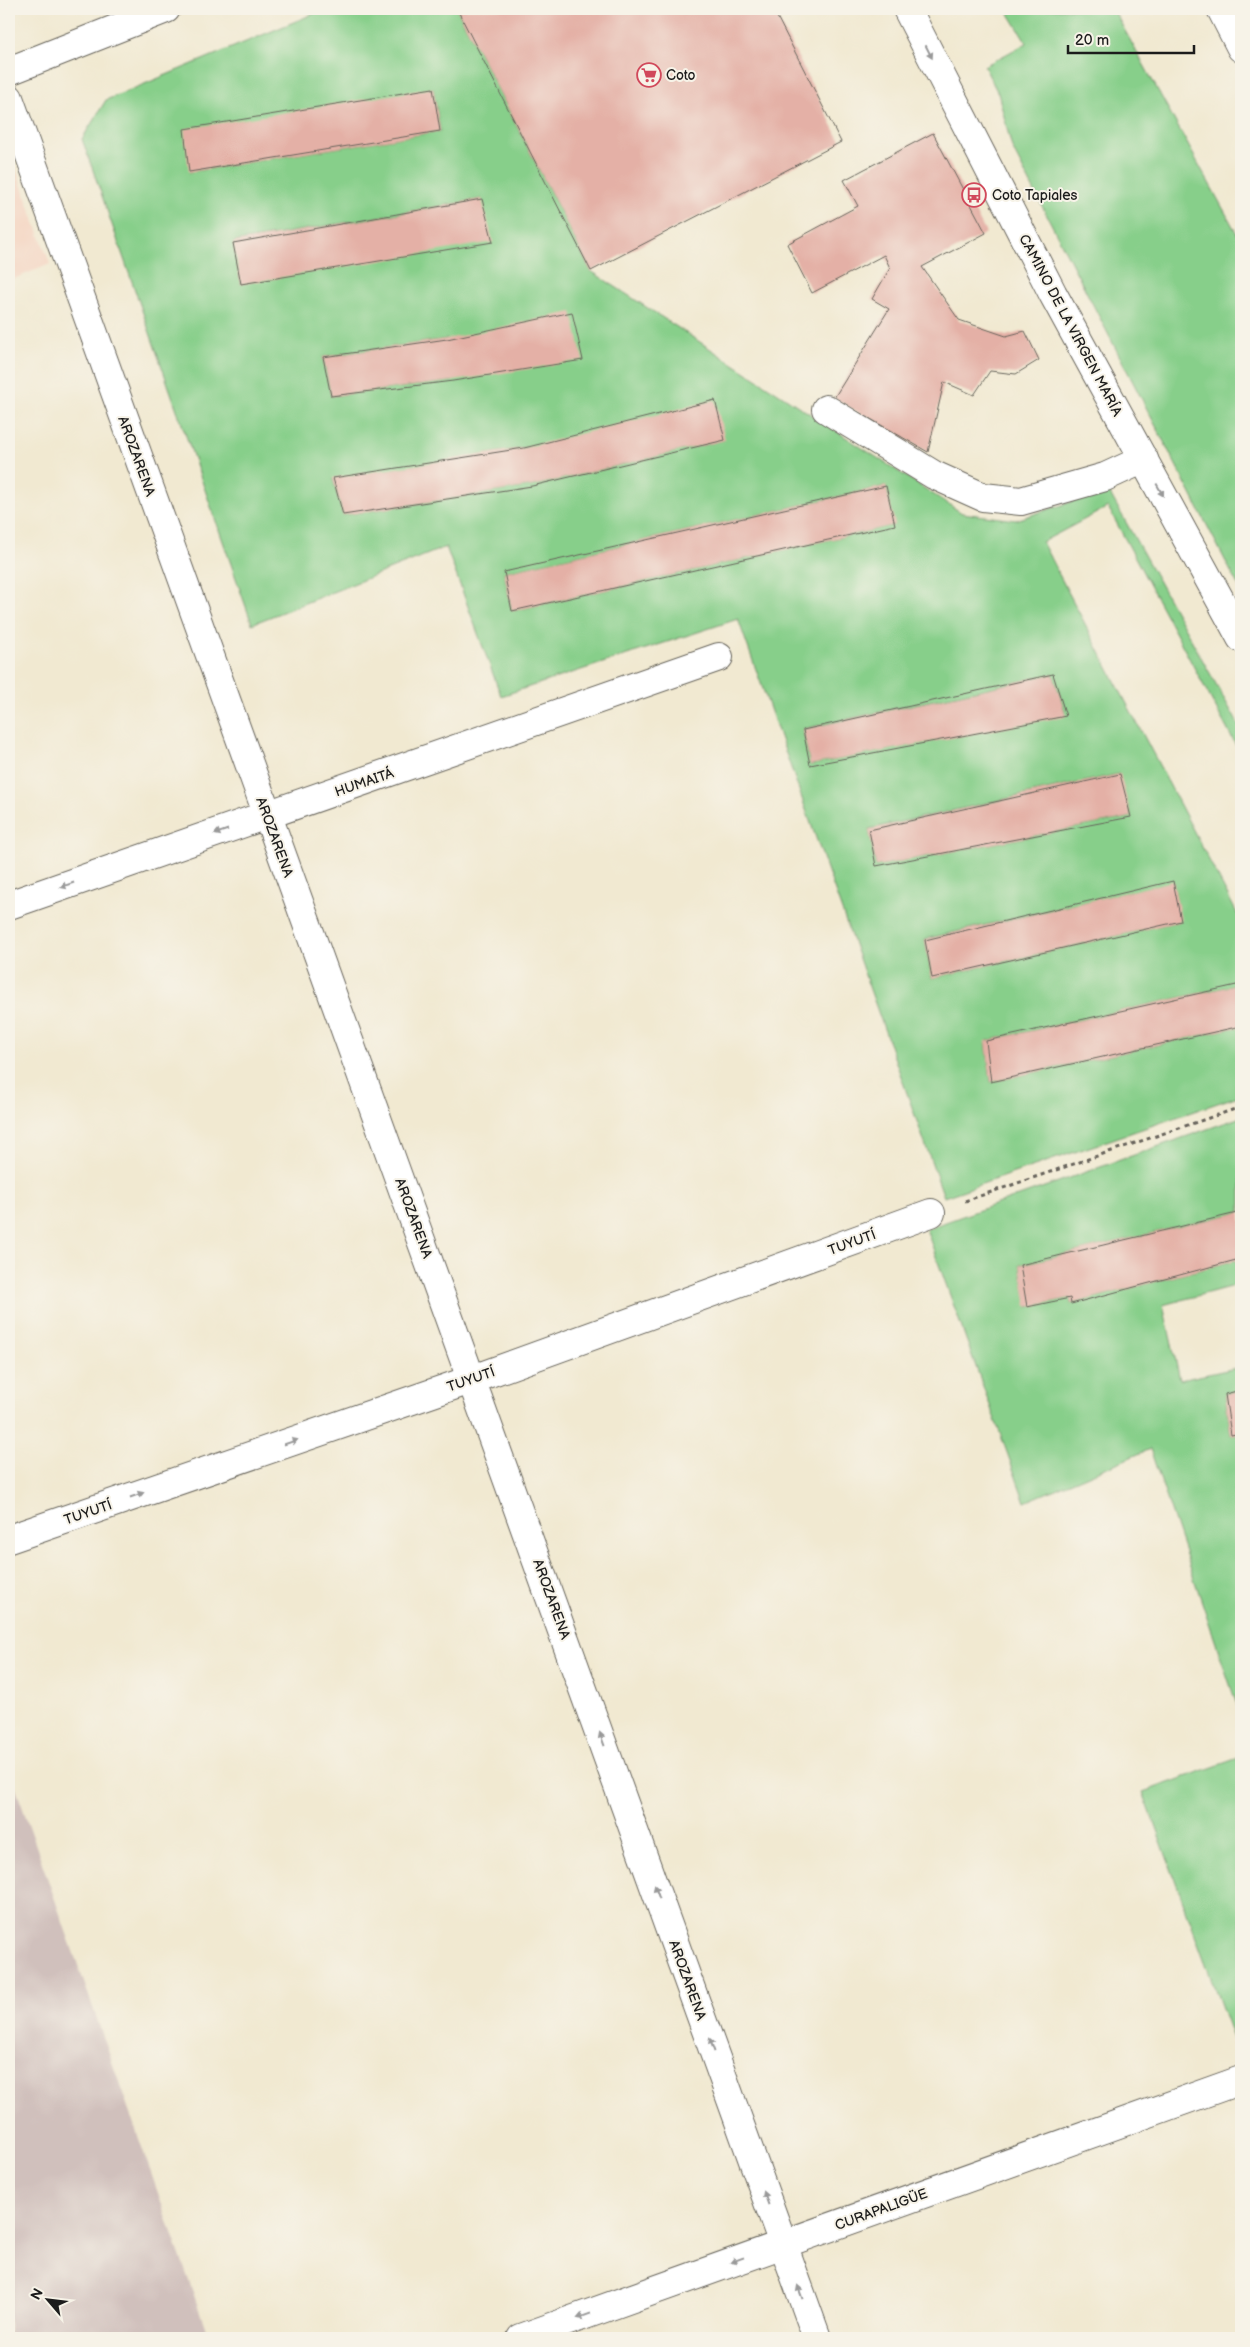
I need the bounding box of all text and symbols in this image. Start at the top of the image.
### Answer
scale bar [1068,22,1194,54]
text: 20 m [1075,31,1109,50]
one-way arrow [925,45,933,59]
supermarket icon: Coto [636,62,662,88]
place label: Coto [666,67,696,84]
bus stop icon: Coto Tapiales [961,182,987,208]
place label: Coto Tapiales [992,187,1077,204]
street label: CAMINO DE LA VIRGEN MARÍA [1015,231,1127,419]
street label: AROZARENA [114,414,159,499]
one-way arrow [1156,483,1165,496]
street label: HUMAITÁ [332,763,396,800]
street label: AROZARENA [252,795,297,880]
one-way arrow [213,829,228,836]
one-way arrow [59,881,74,889]
street label: AROZARENA [391,1176,436,1261]
street label: TUYUTÍ [826,1225,878,1259]
street label: TUYUTÍ [445,1362,497,1396]
one-way arrow [284,1437,299,1445]
one-way arrow [130,1491,145,1498]
street label: TUYUTÍ [62,1495,114,1529]
street label: AROZARENA [529,1557,574,1642]
one-way arrow [598,1731,606,1746]
one-way arrow [653,1884,661,1899]
street label: AROZARENA [665,1938,710,2023]
one-way arrow [708,2037,716,2052]
street label: CURAPALIGÜE [832,2184,930,2234]
one-way arrow [762,2190,770,2205]
one-way arrow [729,2256,744,2264]
north arrow [22,2274,72,2324]
text: N [27,2285,47,2303]
one-way arrow [796,2285,803,2300]
one-way arrow [576,2312,591,2320]

